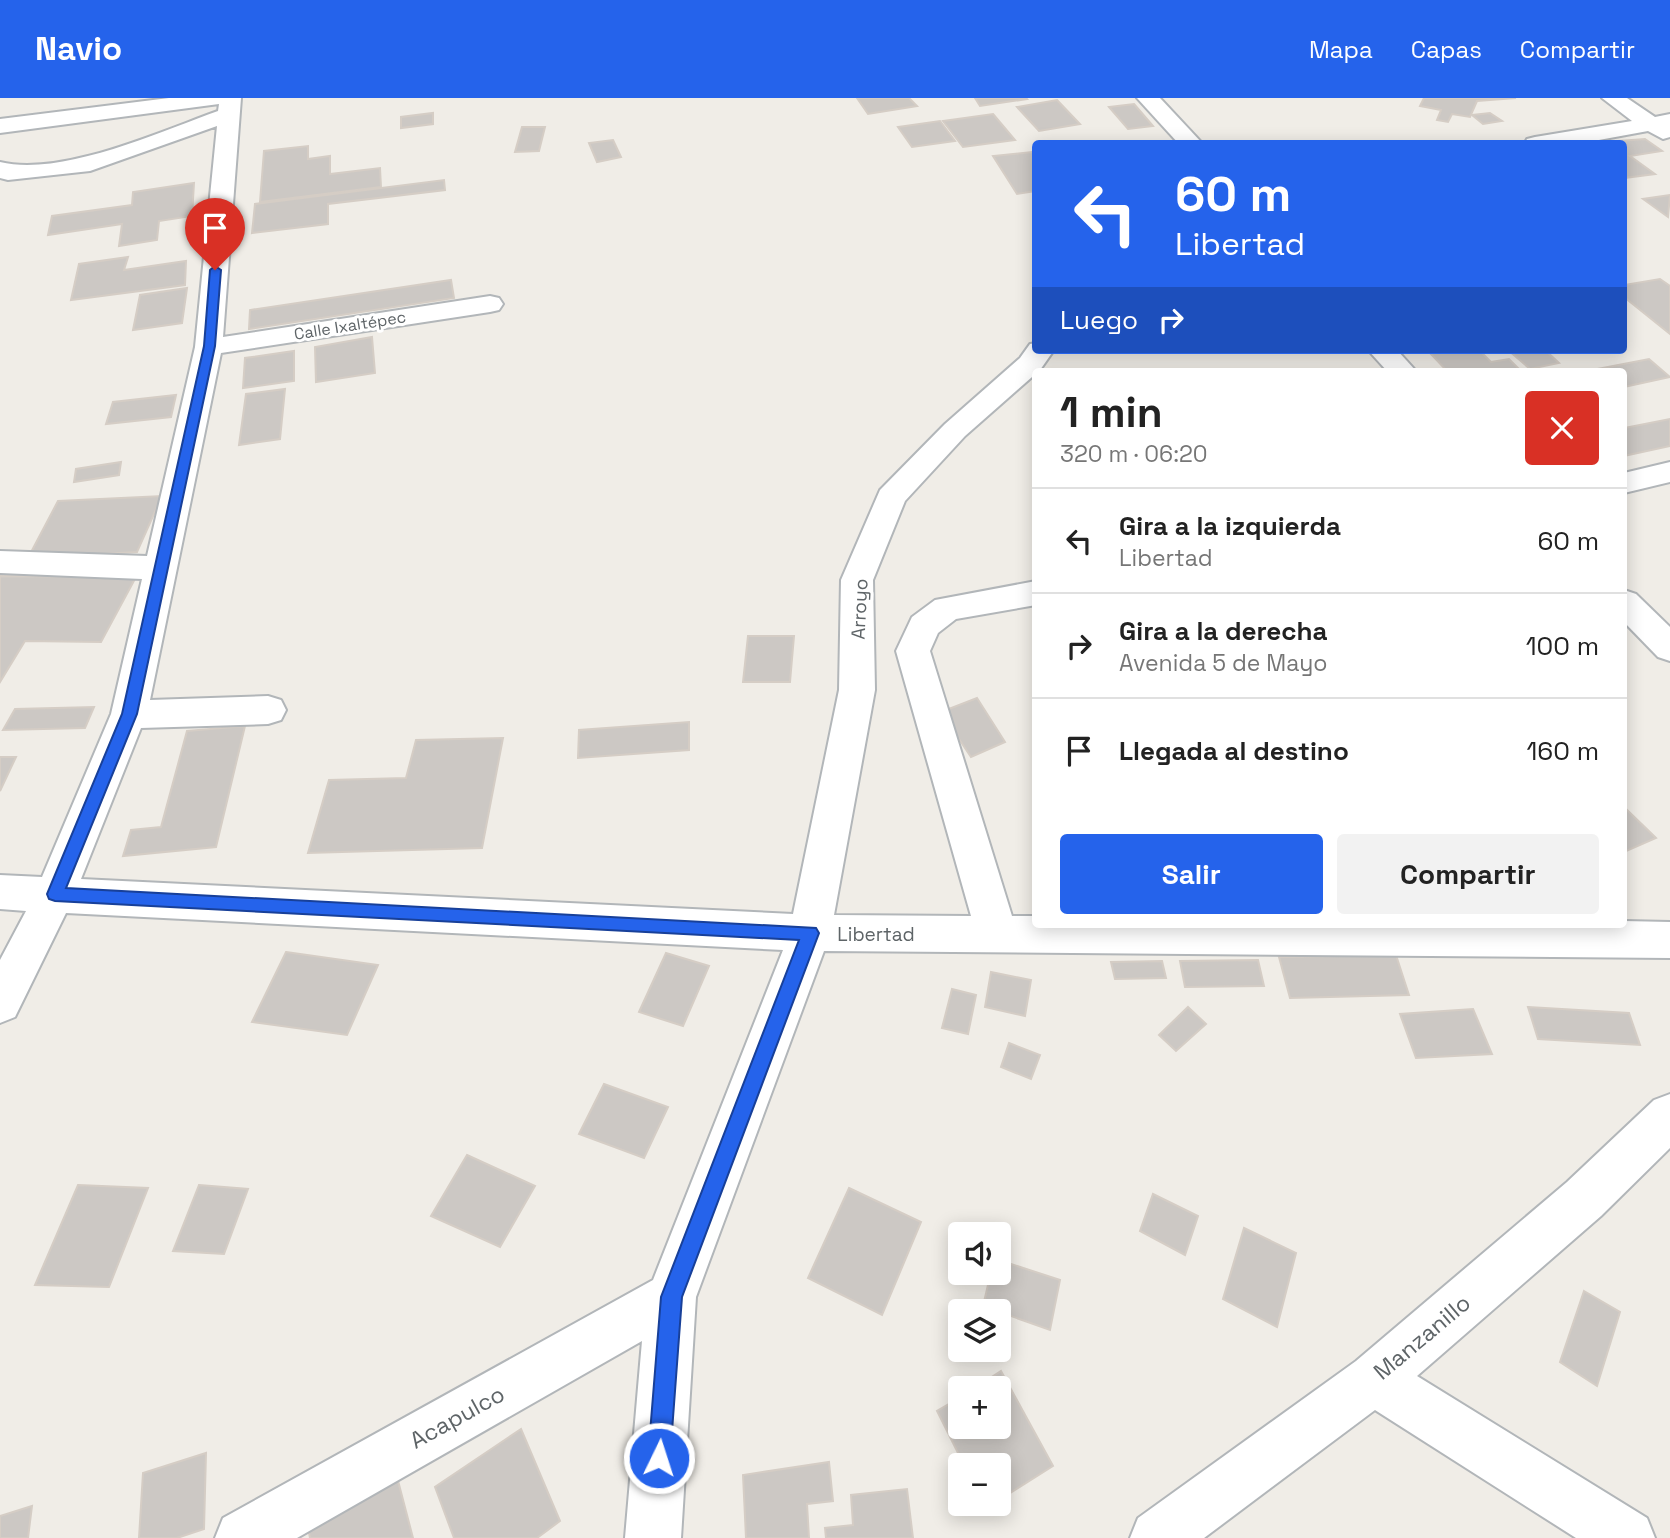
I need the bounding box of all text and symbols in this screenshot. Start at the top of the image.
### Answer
text: Navio [35,28,122,70]
text: Mapa [1309,34,1373,65]
text: Capas [1411,34,1482,65]
text: Compartir [1520,34,1635,65]
text: 60 m [1175,163,1291,225]
icon: left [1060,168,1151,259]
pin [185,198,245,270]
icon: arrive [196,209,234,247]
text: Libertad [1175,224,1305,264]
icon: right [1152,301,1190,339]
text: Luego [1060,303,1138,337]
street label: Calle Ixaltépec [293,306,408,345]
text: 1 min [1060,386,1163,439]
button: close [1525,391,1599,465]
text: 320 m · 06:20 [1060,439,1208,469]
text: Gira a la izquierda [1119,509,1341,543]
icon: left [1060,522,1098,560]
text: 60 m [1537,524,1599,558]
text: Libertad [1119,543,1213,573]
street label: Arroyo [845,578,874,640]
text: Gira a la derecha [1119,614,1328,648]
icon: right [1060,627,1098,665]
text: 100 m [1526,629,1599,663]
text: Avenida 5 de Mayo [1119,648,1327,678]
icon: arrive [1060,732,1098,770]
text: Llegada al destino [1119,734,1349,768]
text: 160 m [1527,734,1599,768]
button: Salir [1060,834,1323,914]
button: Compartir [1337,834,1599,914]
street label: Libertad [837,922,915,947]
map controls [948,1222,1011,1516]
button: sound [948,1222,1011,1285]
street label: Manzanillo [1367,1288,1477,1386]
button: layers [948,1299,1011,1362]
button: + [948,1376,1011,1439]
street label: Acapulco [404,1379,510,1455]
position arrow [622,1421,696,1495]
button: − [948,1453,1011,1516]

